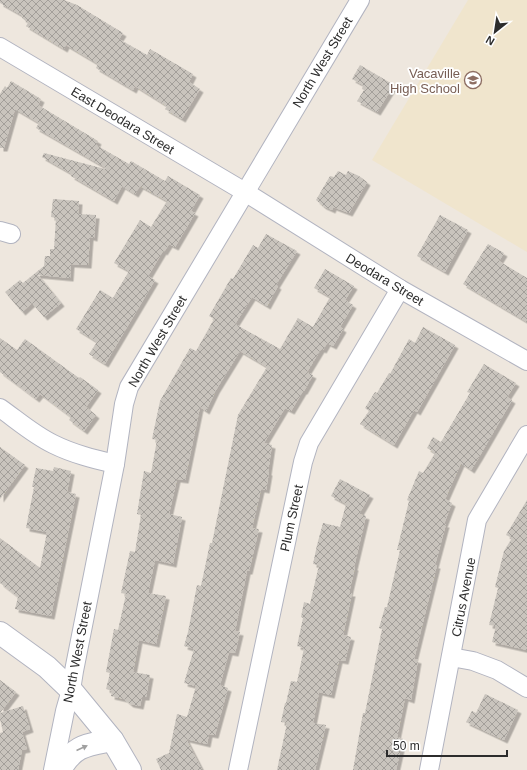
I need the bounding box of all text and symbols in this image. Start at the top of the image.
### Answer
north arrow [475,12,515,52]
street label: North West Street [289,14,356,110]
text: N [484,33,496,48]
place label: Vacaville High School [390,66,460,96]
school or university icon: Vacaville High School [463,70,483,90]
street label: East Deodara Street [68,84,177,157]
street label: Deodara Street [343,250,427,309]
street label: North West Street [125,293,190,390]
street label: Plum Street [277,483,306,553]
street label: Citrus Avenue [448,556,479,638]
street label: North West Street [60,600,95,704]
scale bar [387,732,507,758]
text: 50 m [393,739,420,753]
one-way arrow [76,745,87,751]

